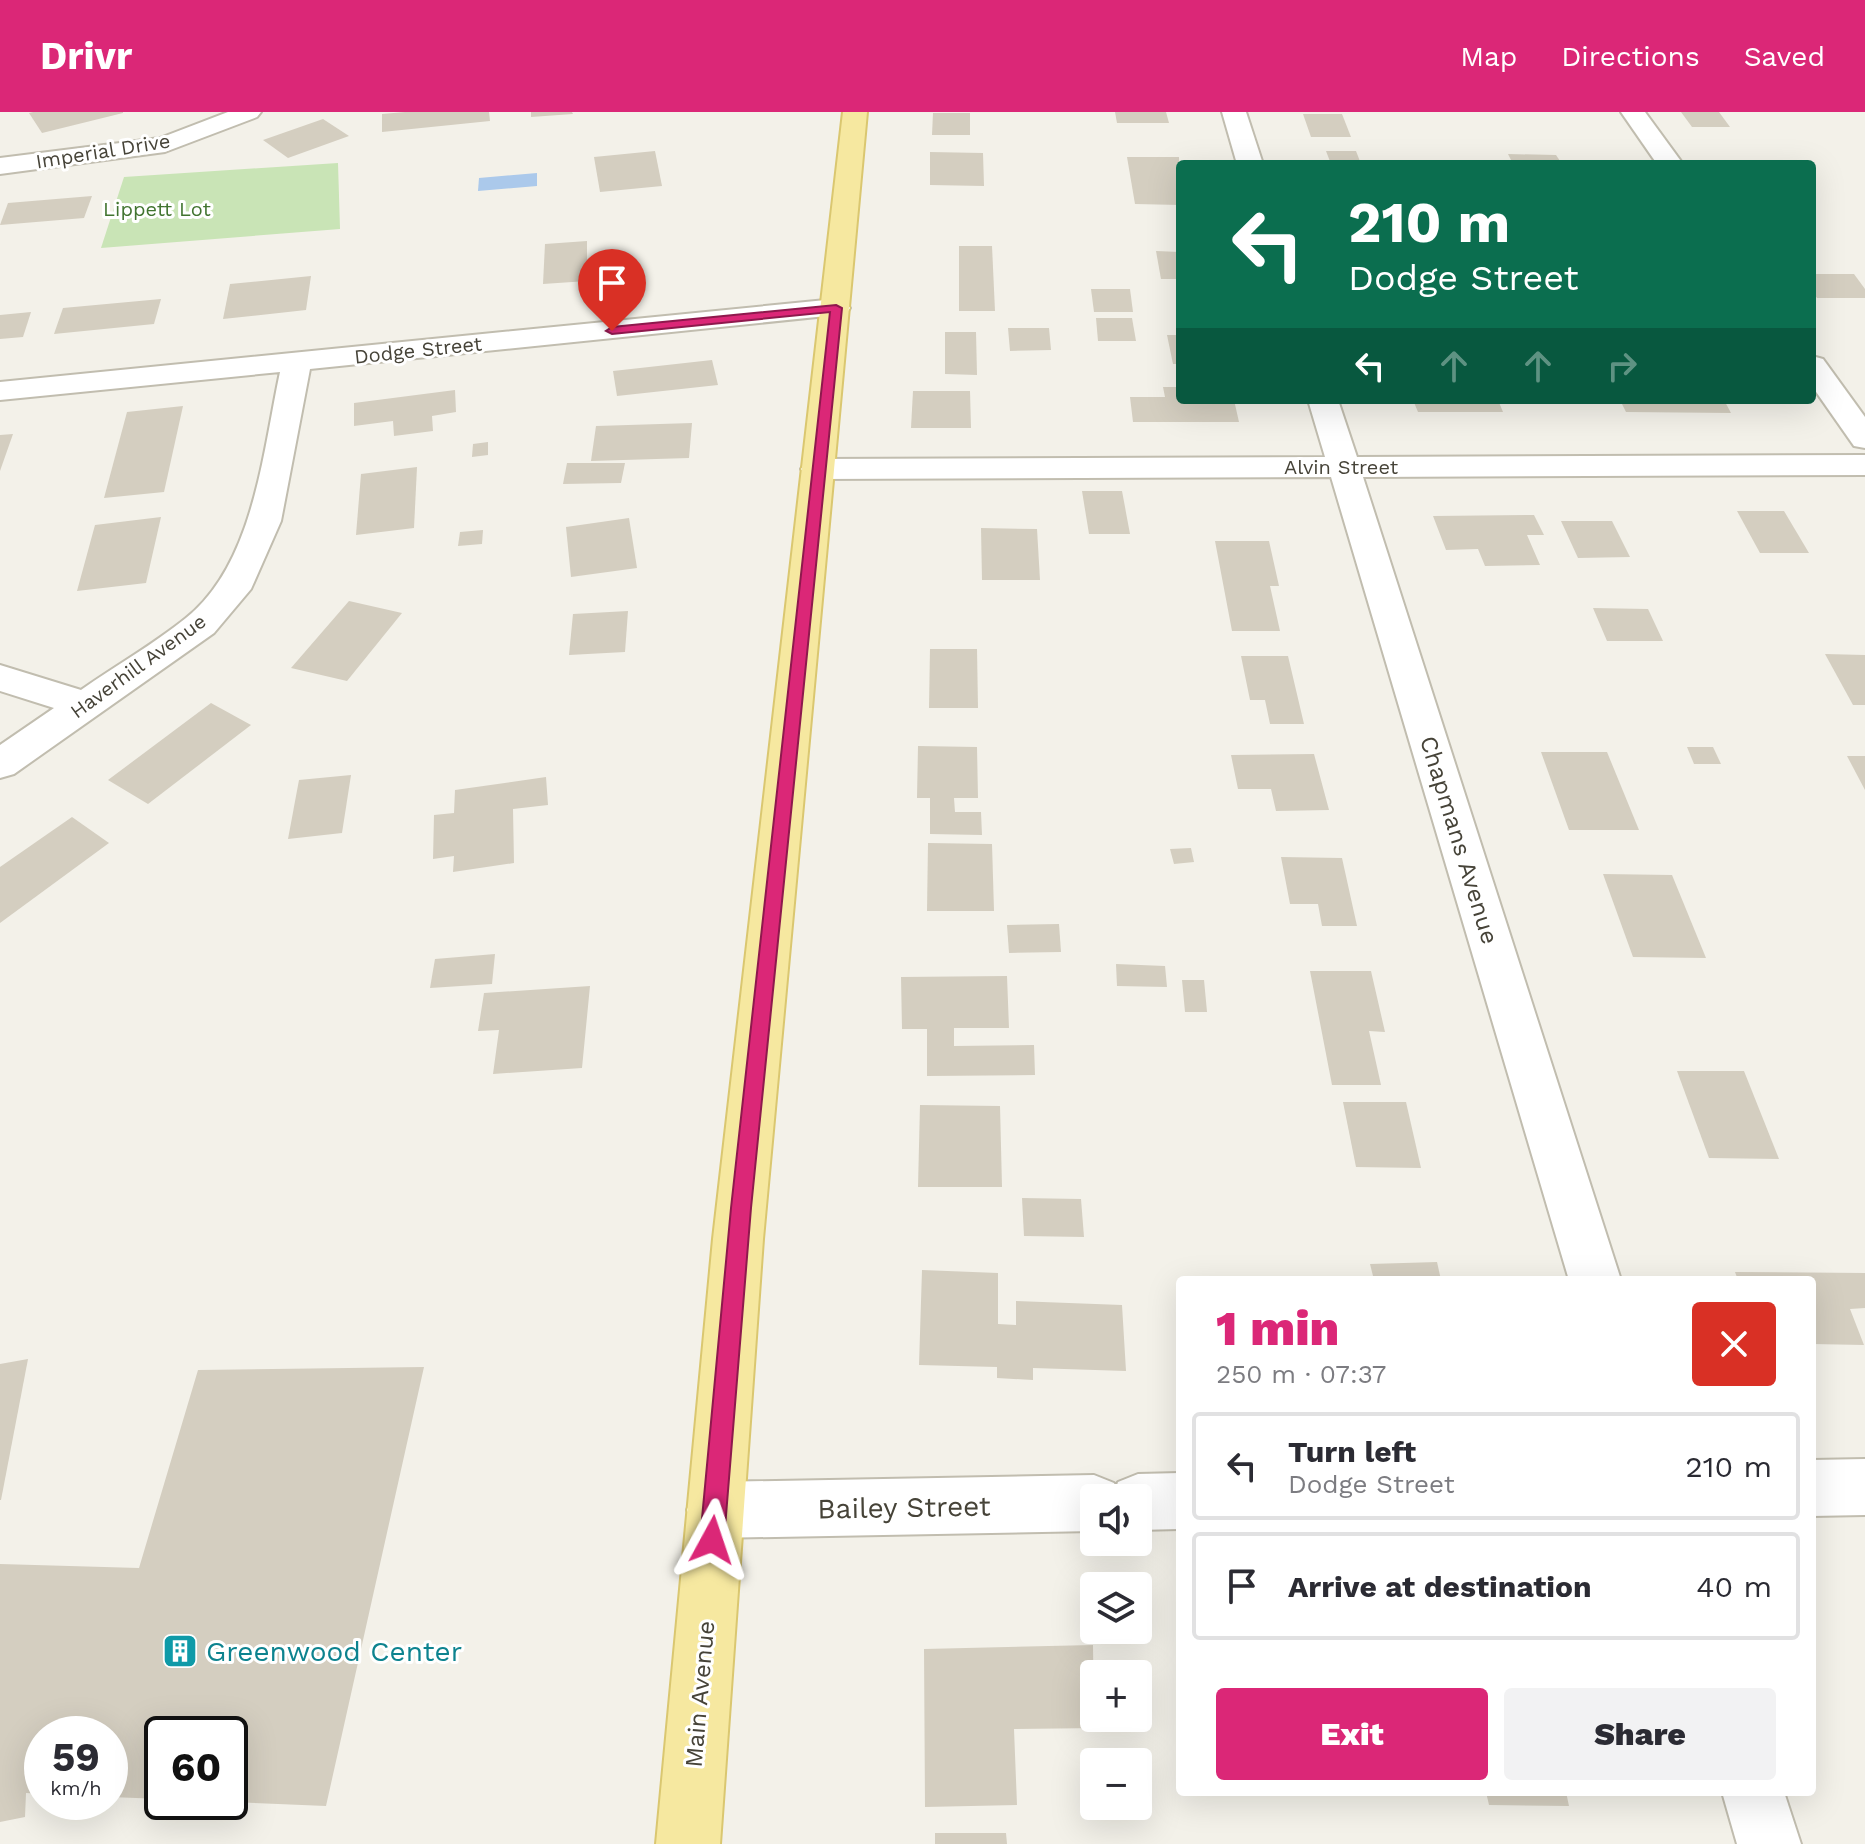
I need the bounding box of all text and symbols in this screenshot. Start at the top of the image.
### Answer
text: Drivr [40,34,132,78]
text: Map [1460,40,1517,73]
text: Directions [1561,40,1700,73]
text: Saved [1744,40,1825,73]
street label: Imperial Drive [34,129,172,173]
text: 210 m [1348,190,1510,256]
icon: left [1216,192,1320,296]
park label: Lippett Lot [103,197,211,221]
pin [578,249,646,331]
text: Dodge Street [1348,257,1579,299]
icon: arrive [590,261,634,305]
street label: Dodge Street [353,331,484,369]
icon: left [1348,344,1392,388]
icon: ahead [1432,344,1476,388]
icon: ahead [1516,344,1560,388]
icon: right [1600,344,1644,388]
street label: Alvin Street [1284,455,1399,479]
street label: Haverhill Avenue [66,609,210,723]
street label: Chapmans Avenue [1414,733,1504,947]
text: 1 min [1216,1300,1339,1357]
button: close [1692,1302,1776,1386]
text: 250 m · 07:37 [1216,1359,1386,1389]
text: Turn left [1288,1434,1416,1469]
icon: left [1220,1444,1264,1488]
text: 210 m [1685,1449,1772,1484]
text: Dodge Street [1288,1469,1455,1499]
map controls [1080,1484,1152,1820]
button: sound [1080,1484,1152,1556]
street label: Bailey Street [817,1489,991,1526]
position arrow [670,1498,754,1582]
icon: arrive [1220,1564,1264,1608]
text: Arrive at destination [1288,1569,1592,1604]
text: 40 m [1696,1569,1772,1604]
button: layers [1080,1572,1152,1644]
street label: Main Avenue [680,1619,720,1769]
building icon: Greenwood Center [161,1632,199,1670]
place label: Greenwood Center [206,1635,462,1668]
button: + [1080,1660,1152,1732]
button: Exit [1216,1688,1488,1780]
button: Share [1504,1688,1776,1780]
speed limit sign: 60 [144,1716,248,1820]
text: 59 [52,1734,100,1781]
button: − [1080,1748,1152,1820]
text: km/h [50,1776,102,1800]

